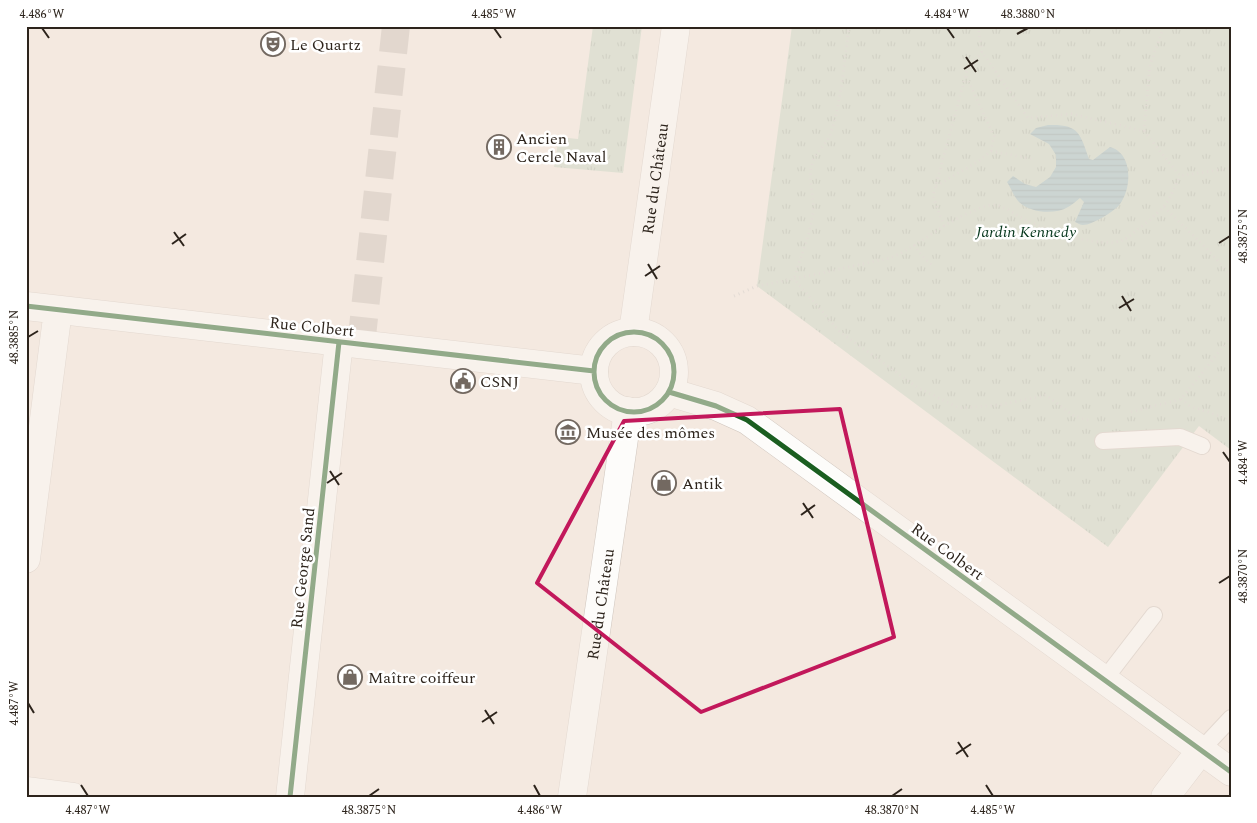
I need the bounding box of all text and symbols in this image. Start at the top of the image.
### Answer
text: 4.486°W [20,5,65,24]
text: 4.485°W [472,5,517,24]
text: 4.484°W [925,5,970,24]
text: 48.3880°N [1001,5,1055,24]
theatre icon: Le Quartz [260,31,286,57]
place label: Le Quartz [290,33,361,57]
street label: Rue du Château [636,121,675,236]
place label: Ancien Cercle Naval [516,127,606,169]
building icon: Ancien Cercle Naval [486,134,512,160]
text: 48.3875°N [1234,209,1253,263]
park label: Jardin Kennedy [975,220,1076,244]
text: 48.3885°N [5,310,24,364]
street label: Rue Colbert [268,311,356,343]
public building icon: CSNJ [450,368,476,394]
place label: CSNJ [480,370,519,394]
museum icon: Musée des mômes [555,419,581,445]
place label: Musée des mômes [586,421,715,445]
text: 4.484°W [1234,439,1253,484]
shop icon: Antik [651,470,677,496]
place label: Antik [682,472,723,496]
street label: Rue George Sand [285,506,321,630]
street label: Rue Colbert [906,517,989,587]
street label: Rue du Château [581,547,621,661]
text: 48.3870°N [1234,549,1253,603]
shop icon: Maître coiffeur [337,664,363,690]
place label: Maître coiffeur [368,666,475,690]
text: 4.487°W [5,680,24,725]
text: 4.487°W [66,801,111,820]
text: 48.3875°N [342,801,396,820]
text: 4.486°W [518,801,563,820]
text: 48.3870°N [865,801,919,820]
text: 4.485°W [971,801,1016,820]

